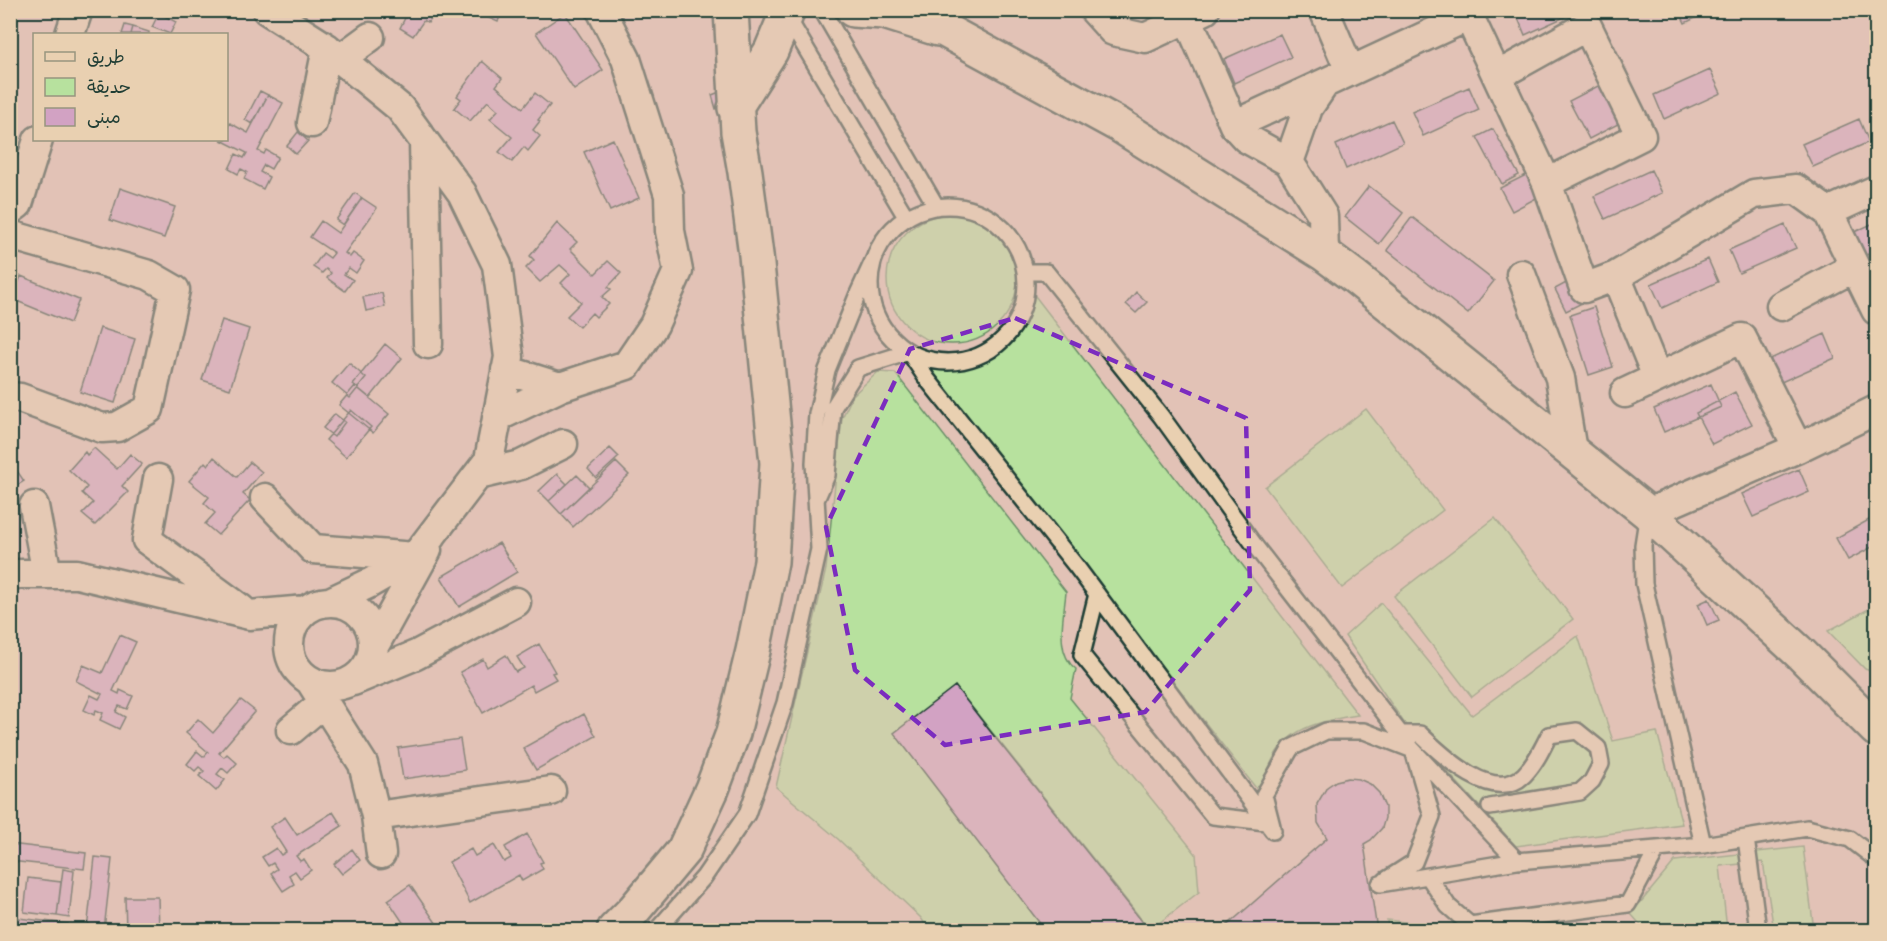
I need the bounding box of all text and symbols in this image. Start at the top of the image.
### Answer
legend [33,33,228,141]
text: طريق [87,46,125,69]
text: حديقة [87,76,131,99]
text: مبنى [87,106,121,129]

